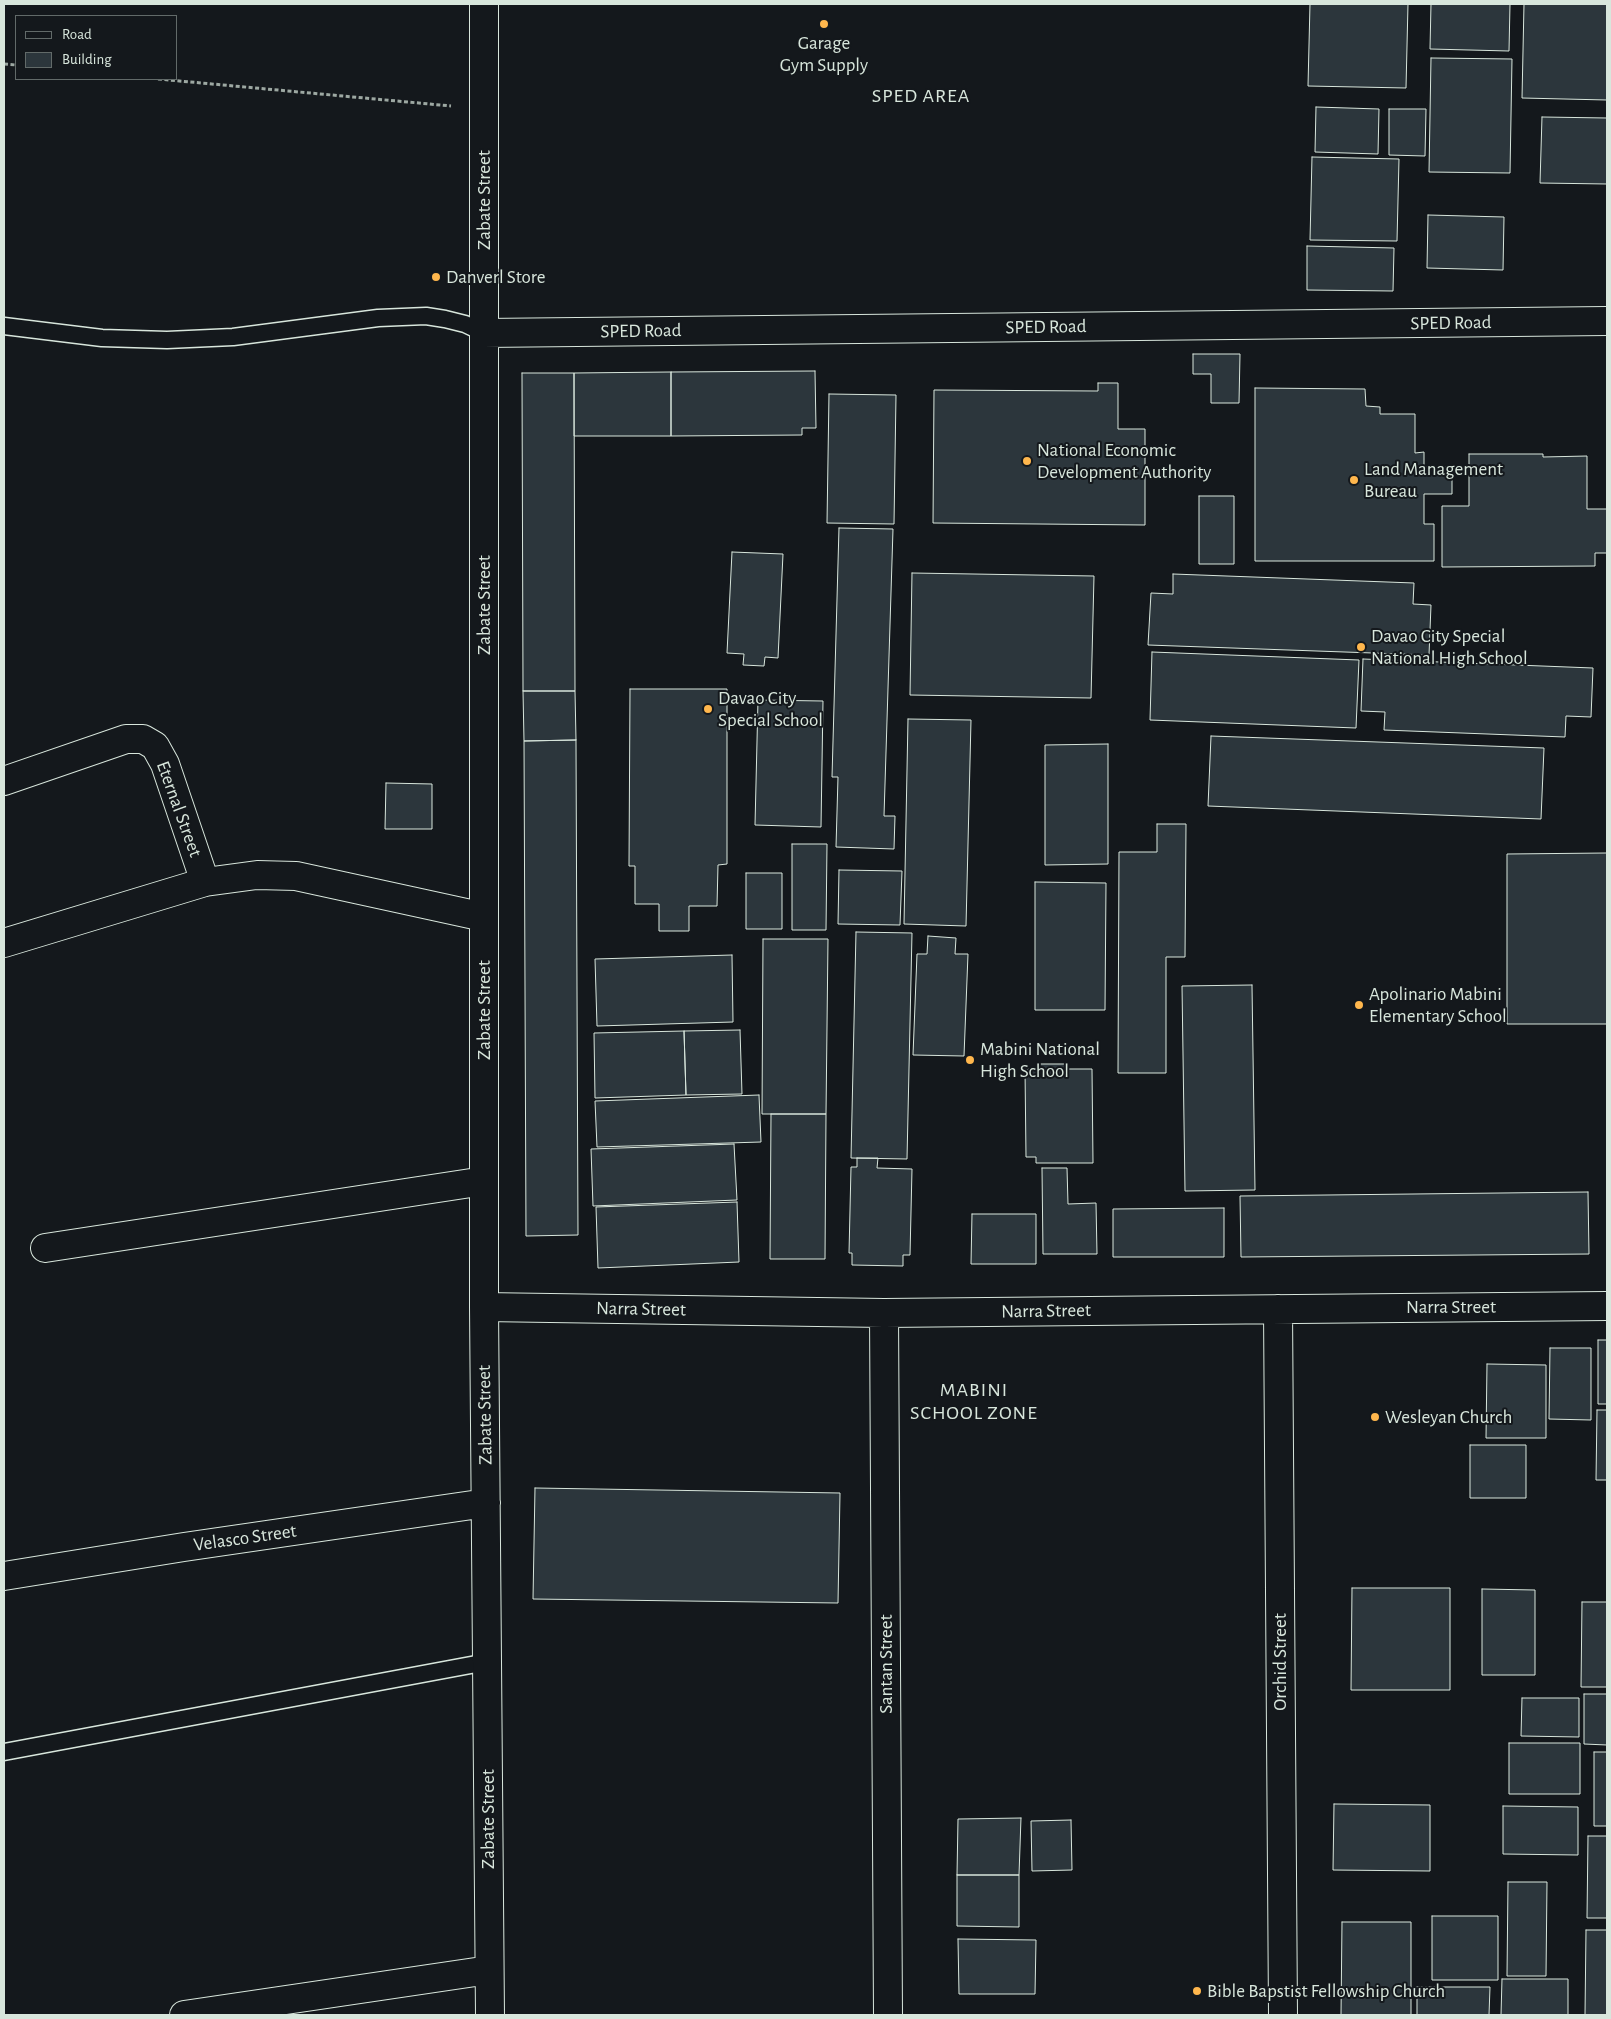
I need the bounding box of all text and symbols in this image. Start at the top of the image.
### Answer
legend [15,15,178,80]
marker: Garage Gym Supply [818,18,830,30]
text: Road [62,27,92,42]
place label: Garage Gym Supply [780,32,868,76]
text: Building [62,52,112,67]
district label: SPED AREA [871,84,971,108]
street label: Zabate Street [473,150,495,250]
place label: Danverl Store [446,266,546,288]
marker: Danverl Store [430,271,442,283]
street label: SPED Road [1410,311,1492,335]
street label: SPED Road [1005,315,1087,339]
street label: SPED Road [600,319,682,343]
place label: National Economic Development Authority [1037,439,1211,483]
marker: National Economic Development Authority [1021,455,1033,467]
place label: Land Management Bureau [1364,458,1503,502]
marker: Land Management Bureau [1348,474,1360,486]
street label: Zabate Street [473,555,495,655]
place label: Davao City Special National High School [1371,625,1528,669]
marker: Davao City Special National High School [1355,641,1367,653]
place label: Davao City Special School [718,687,823,731]
marker: Davao City Special School [702,703,714,715]
street label: Eternal Street [151,758,207,860]
street label: Zabate Street [473,960,495,1060]
place label: Apolinario Mabini Elementary School [1369,983,1507,1027]
marker: Apolinario Mabini Elementary School [1353,999,1365,1011]
place label: Mabini National High School [980,1038,1100,1082]
marker: Mabini National High School [964,1054,976,1066]
street label: Narra Street [1406,1296,1496,1318]
street label: Narra Street [596,1297,686,1321]
street label: Narra Street [1001,1299,1091,1323]
street label: Zabate Street [473,1365,497,1465]
district label: MABINI SCHOOL ZONE [909,1378,1039,1425]
place label: Wesleyan Church [1385,1406,1512,1428]
marker: Wesleyan Church [1369,1411,1381,1423]
street label: Velasco Street [192,1519,298,1557]
street label: Orchid Street [1269,1613,1291,1711]
street label: Santan Street [875,1614,897,1714]
street label: Zabate Street [477,1769,499,1869]
place label: Bible Bapstist Fellowship Church [1207,1980,1445,2002]
marker: Bible Bapstist Fellowship Church [1191,1985,1203,1997]

